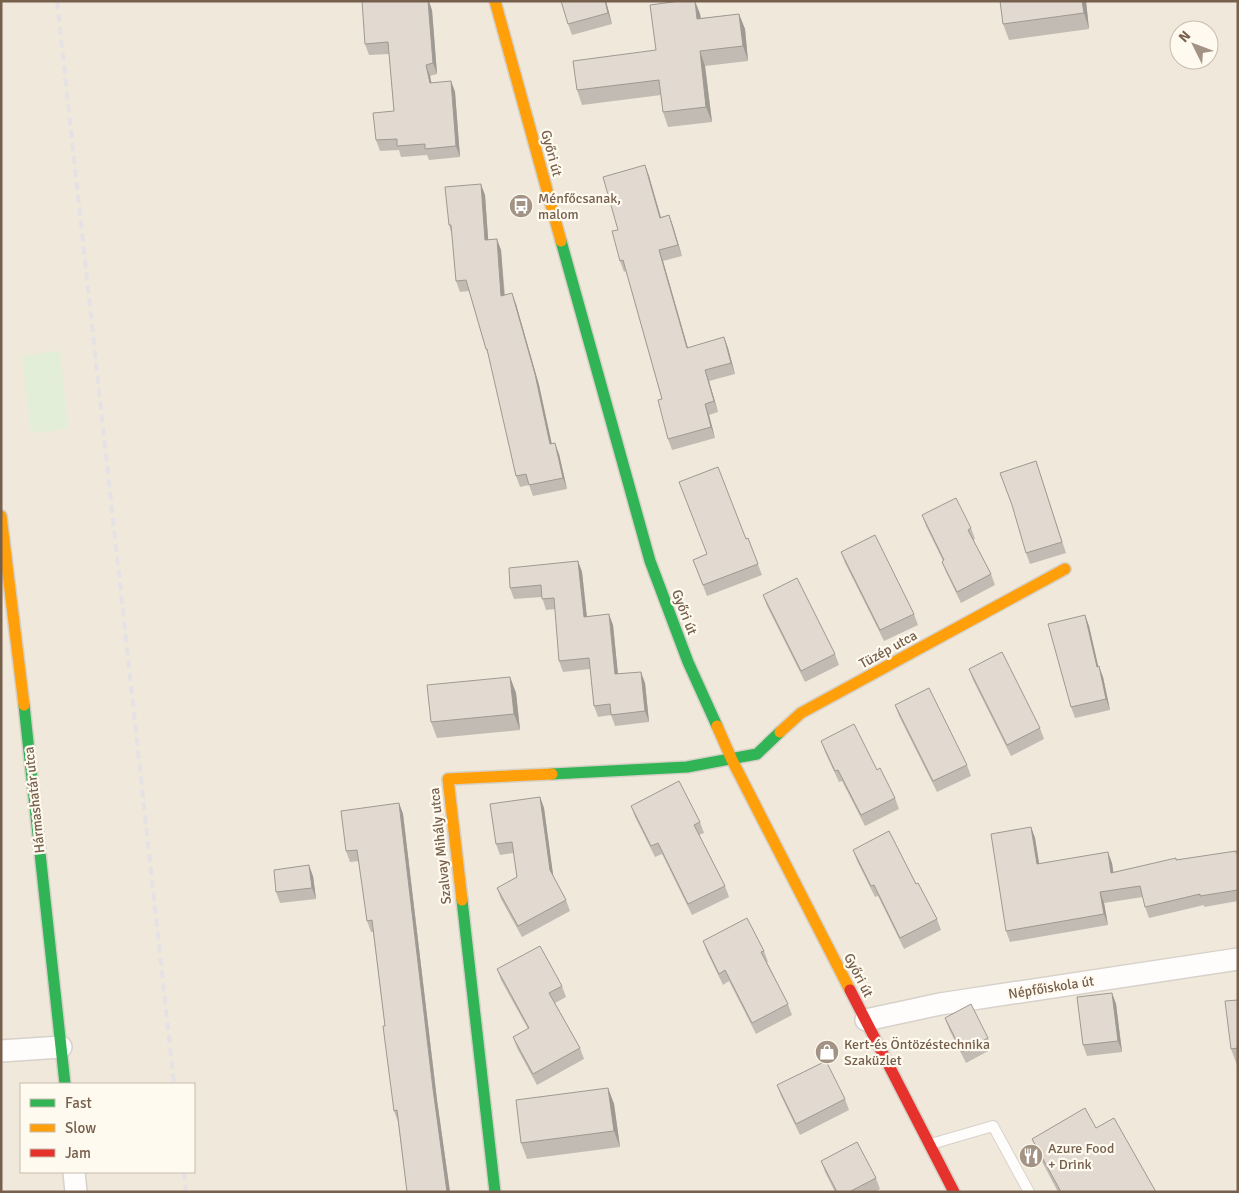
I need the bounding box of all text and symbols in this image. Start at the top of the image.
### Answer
north arrow [1169,20,1219,70]
text: N [1175,27,1194,46]
street label: Győri út [537,128,566,178]
place label: Ménfőcsanak, malom [538,190,621,223]
bus stop icon: Ménfőcsanak, malom [508,193,534,219]
street label: Győri út [668,587,701,637]
street label: Tüzép utca [856,627,920,672]
street label: Hármashatár utca [20,746,49,854]
street label: Szalvay Mihály utca [426,787,455,905]
street label: Győri út [840,950,877,1000]
street label: Népfőiskola út [1007,972,1095,1003]
place label: Kert-és Öntözéstechnika Szaküzlet [844,1036,990,1069]
shop icon: Kert-és Öntözéstechnika Szaküzlet [814,1039,840,1065]
legend [20,1083,195,1173]
text: Fast [65,1094,92,1112]
text: Slow [65,1119,96,1137]
place label: Azure Food + Drink [1048,1140,1114,1173]
restaurant icon: Azure Food + Drink [1018,1143,1044,1169]
text: Jam [65,1144,91,1162]

